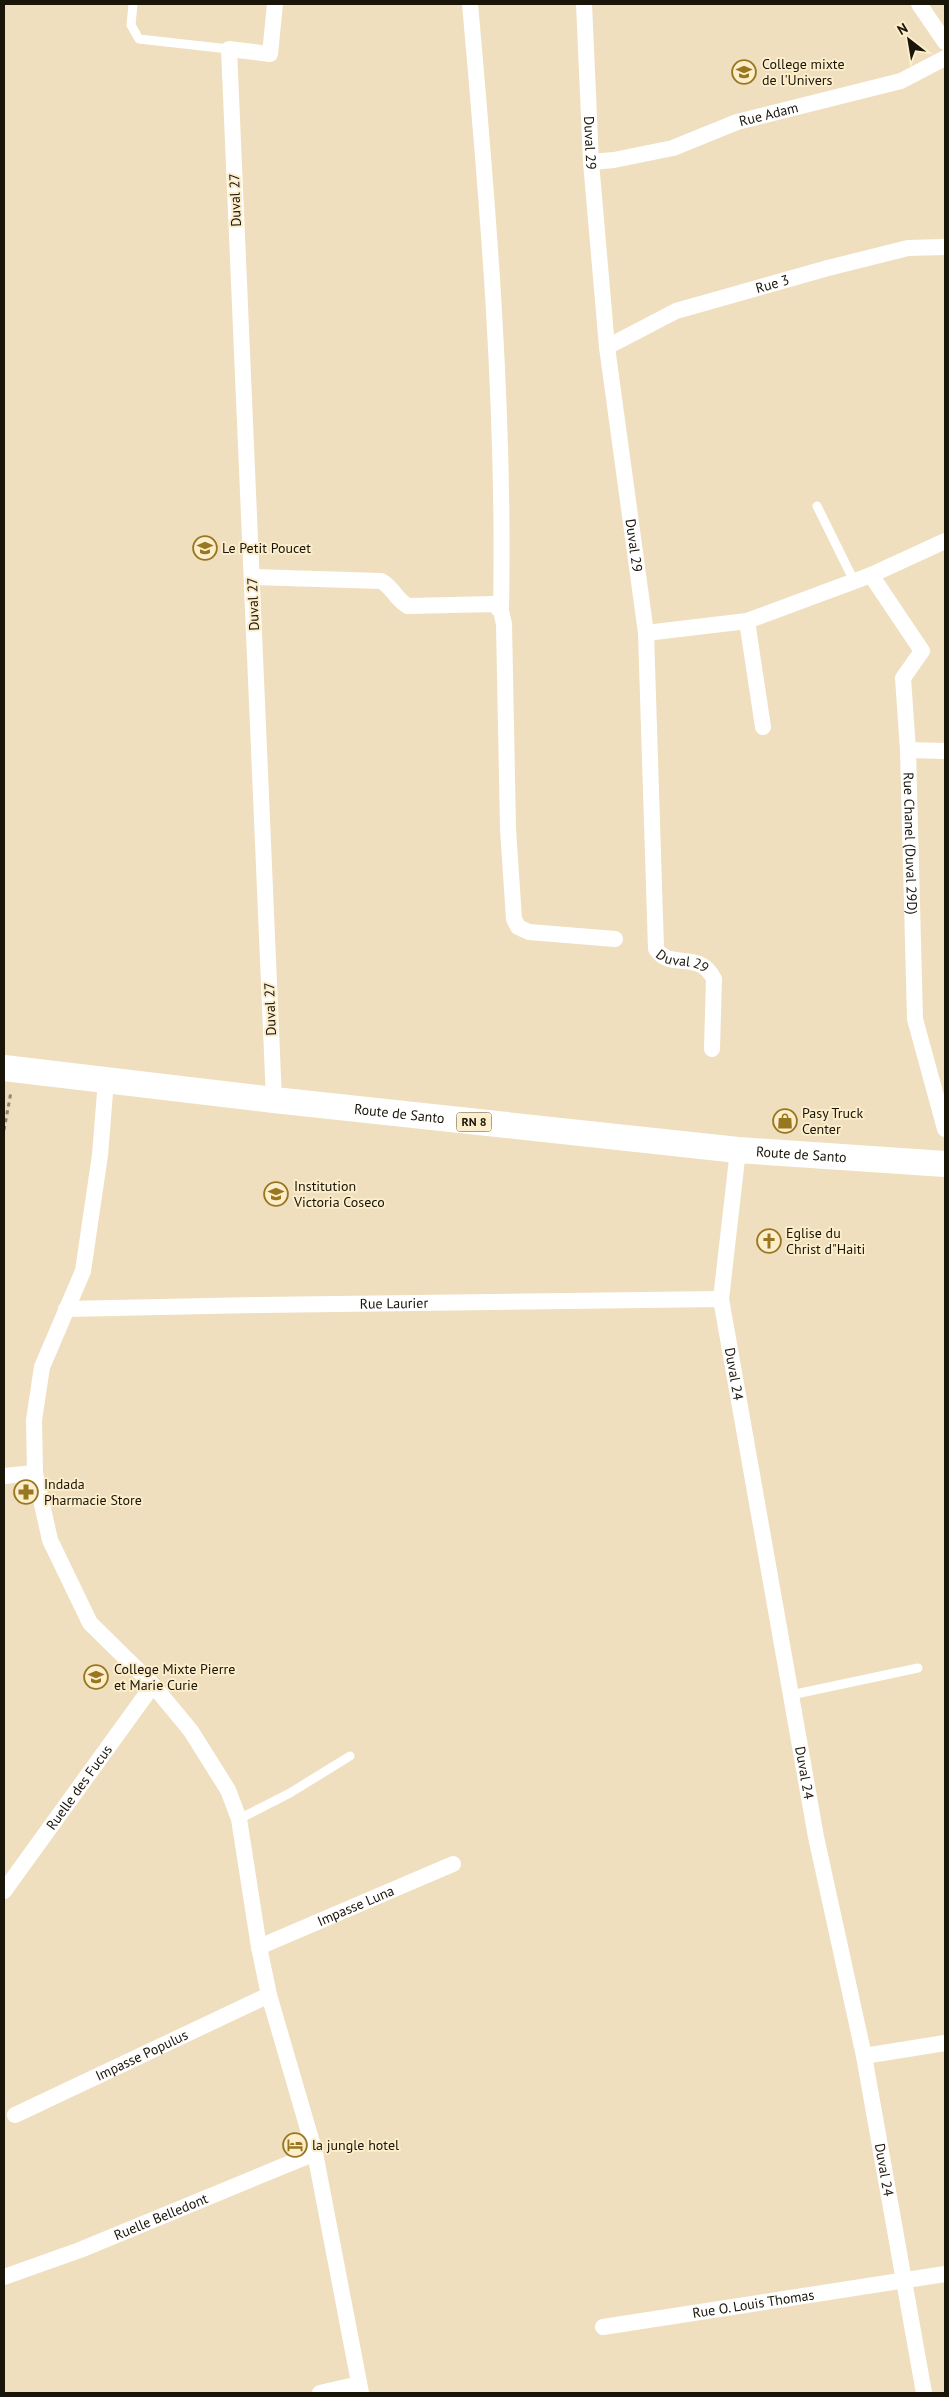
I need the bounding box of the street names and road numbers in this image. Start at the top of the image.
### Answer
street label: Rue Adam [737,98,800,130]
street label: Duval 29 [580,116,601,170]
street label: Duval 27 [225,173,245,227]
street label: Rue 3 [753,270,791,297]
street label: Duval 29 [622,518,647,573]
street label: Duval 27 [243,577,263,631]
street label: Rue Chanel (Duval 29D) [900,772,921,915]
street label: Duval 29 [652,945,713,977]
street label: Duval 27 [260,982,280,1036]
street label: Route de Santo [353,1100,445,1127]
road number: RN 8 [456,1112,492,1132]
street label: Route de Santo [755,1142,847,1166]
street label: Rue Laurier [360,1294,429,1313]
street label: Duval 24 [721,1346,748,1402]
street label: Ruelle des Fucus [42,1741,116,1833]
street label: Duval 24 [791,1745,818,1801]
street label: Impasse Luna [314,1881,397,1930]
street label: Impasse Populus [92,2026,191,2085]
street label: Duval 24 [871,2142,898,2198]
street label: Ruelle Belledont [111,2189,211,2244]
street label: Rue O. Louis Thomas [691,2285,816,2322]

